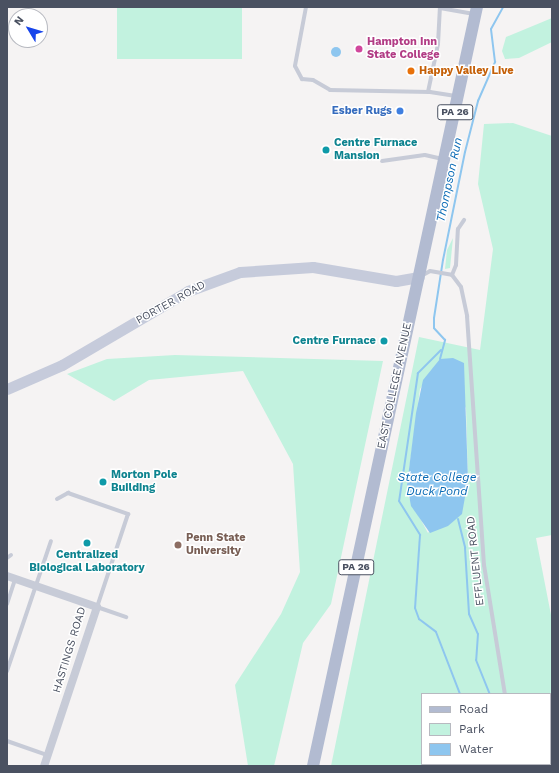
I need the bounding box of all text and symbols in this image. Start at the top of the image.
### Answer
north arrow [8,8,48,48]
text: N [11,14,27,28]
place label: Hampton Inn State College [367,36,440,62]
marker: Hampton Inn State College [354,44,364,54]
place label: Happy Valley Live [419,64,515,78]
marker: Happy Valley Live [406,66,416,76]
place label: Esber Rugs [332,104,392,118]
road number: PA 26 [437,104,473,120]
marker: Esber Rugs [395,106,405,116]
water label: Thompson Run [434,136,466,224]
place label: Centre Furnace Mansion [334,137,417,163]
marker: Centre Furnace Mansion [321,145,331,155]
street label: PORTER ROAD [134,279,208,327]
street label: EAST COLLEGE AVENUE [375,321,415,451]
place label: Centre Furnace [293,334,376,348]
marker: Centre Furnace [379,336,389,346]
place label: Morton Pole Building [111,469,177,495]
water label: State College Duck Pond [397,471,477,499]
marker: Morton Pole Building [98,477,108,487]
street label: EFFLUENT ROAD [465,515,487,607]
place label: Penn State University [186,532,246,558]
marker: Centralized Biological Laboratory [82,538,92,548]
marker: Penn State University [173,540,183,550]
place label: Centralized Biological Laboratory [29,549,145,575]
road number: PA 26 [338,559,374,575]
street label: HASTINGS ROAD [51,605,89,695]
legend [421,693,551,765]
text: Road [459,702,488,716]
text: Park [459,722,485,736]
text: Water [459,742,493,756]

